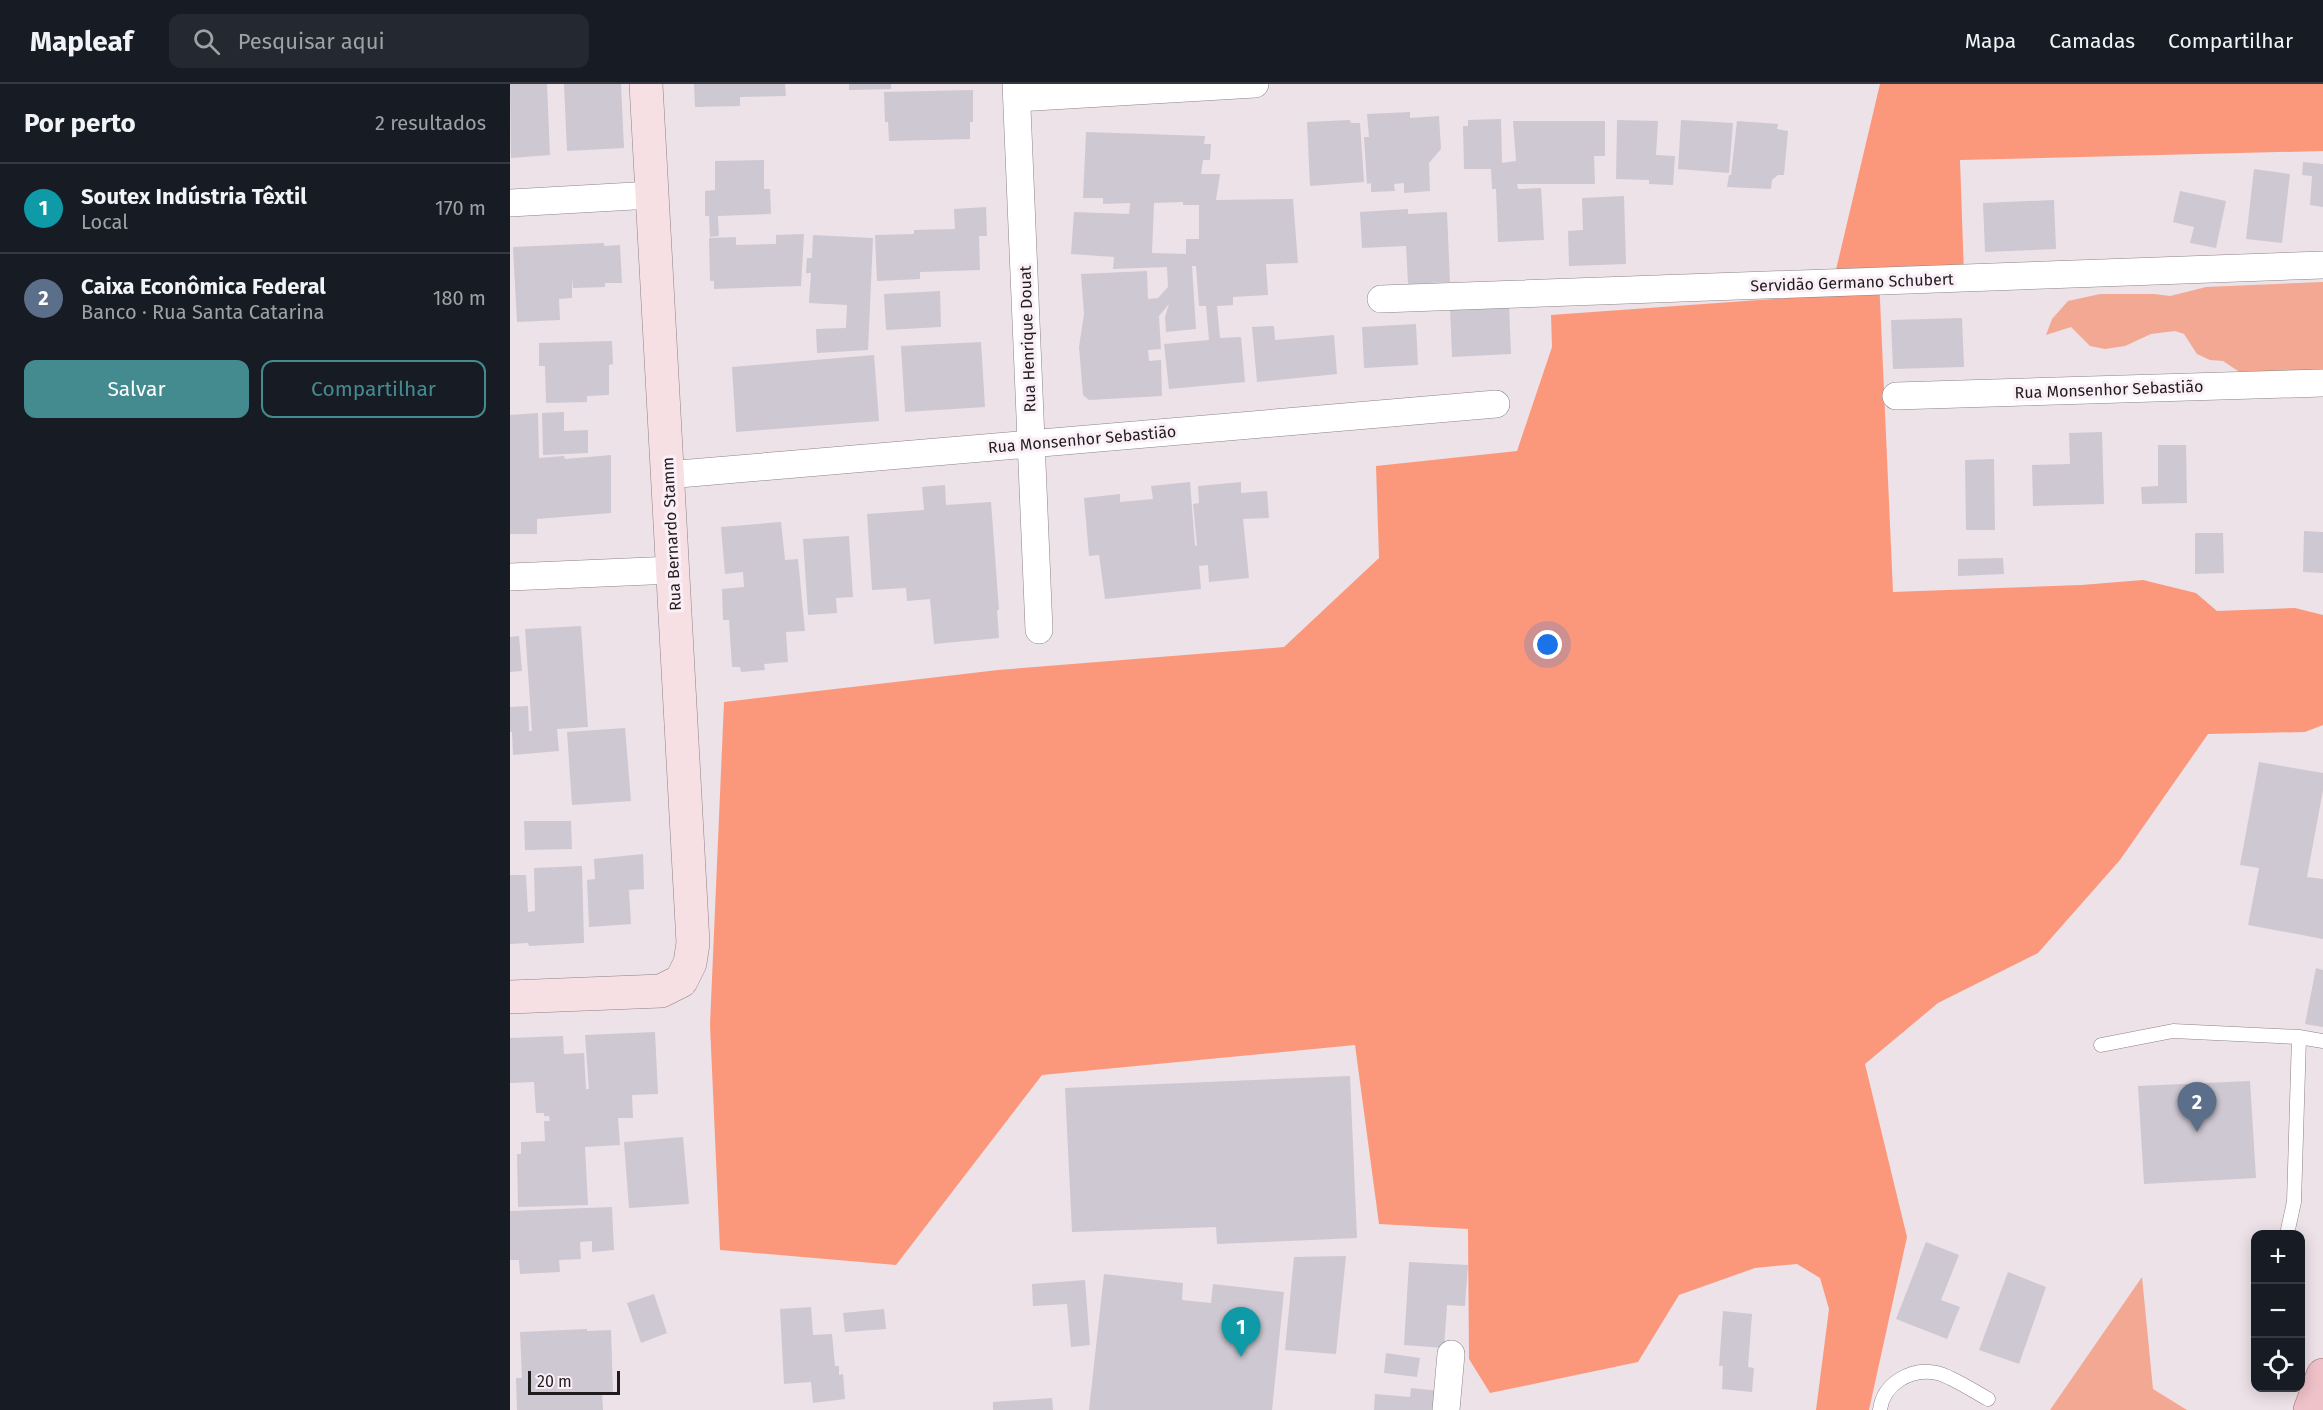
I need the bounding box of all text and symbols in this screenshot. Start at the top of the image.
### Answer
search box [169,14,589,68]
text: Mapleaf [30,25,133,58]
icon: search [190,25,223,58]
text: Pesquisar aqui [238,28,385,55]
text: Mapa [1965,28,2016,54]
text: Camadas [2049,28,2135,54]
text: Compartilhar [2168,28,2293,54]
text: Por perto [24,108,136,139]
text: 2 resultados [375,111,486,135]
text: Soutex Indústria Têxtil [81,183,307,210]
text: 1 [39,196,48,220]
text: 170 m [435,196,486,220]
text: Local [81,210,128,234]
street label: Rua Henrique Douat [1015,265,1040,413]
street label: Servidão Germano Schubert [1750,269,1954,296]
text: Caixa Econômica Federal [81,273,326,300]
text: 2 [38,286,49,310]
text: 180 m [433,286,486,310]
text: Banco · Rua Santa Catarina [81,300,324,324]
button: Salvar [24,360,249,418]
button: Compartilhar [261,360,486,418]
street label: Rua Monsenhor Sebastião [2014,377,2204,402]
street label: Rua Monsenhor Sebastião [987,422,1177,457]
street label: Rua Bernardo Stamm [658,457,685,611]
your location [1533,630,1562,659]
pin: 2 [2178,1082,2216,1132]
map controls [2251,1230,2305,1392]
button: + [2251,1230,2305,1284]
button: − [2251,1284,2305,1338]
pin: 1 [1222,1308,1260,1357]
button: locate [2251,1338,2305,1392]
scale bar [528,1368,620,1396]
text: 20 m [537,1372,572,1391]

